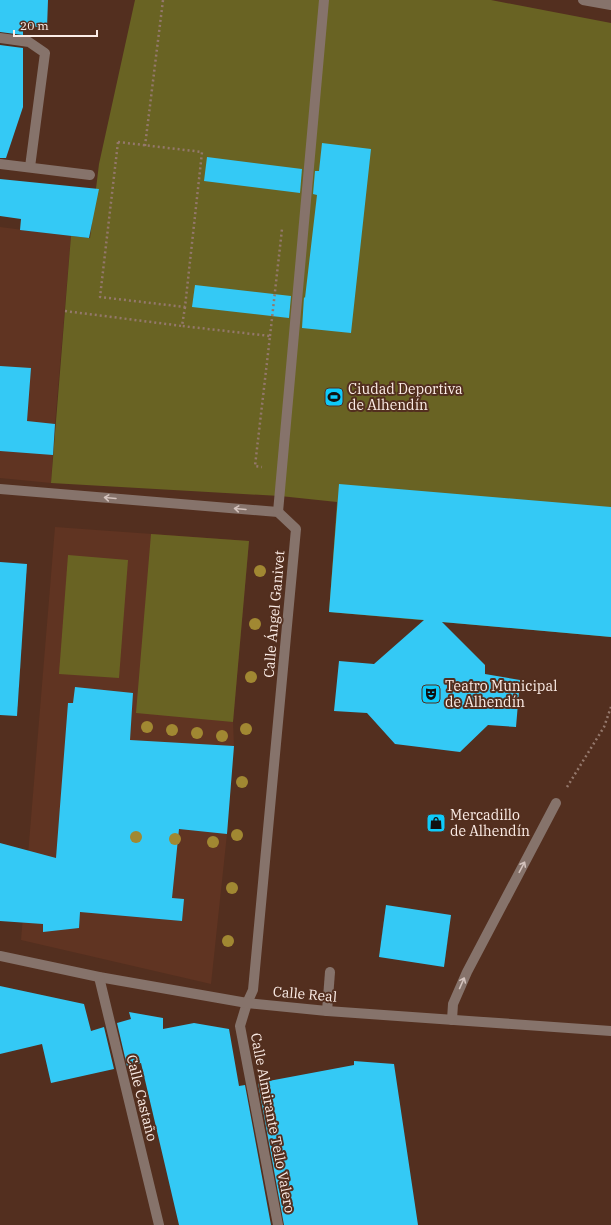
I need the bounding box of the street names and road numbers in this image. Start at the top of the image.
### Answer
street label: Calle Ángel Ganivet [258,549,289,678]
street label: Calle Real [272,982,338,1006]
street label: Calle Almirante Tello Valero [247,1031,299,1215]
street label: Calle Castaño [123,1053,161,1143]

